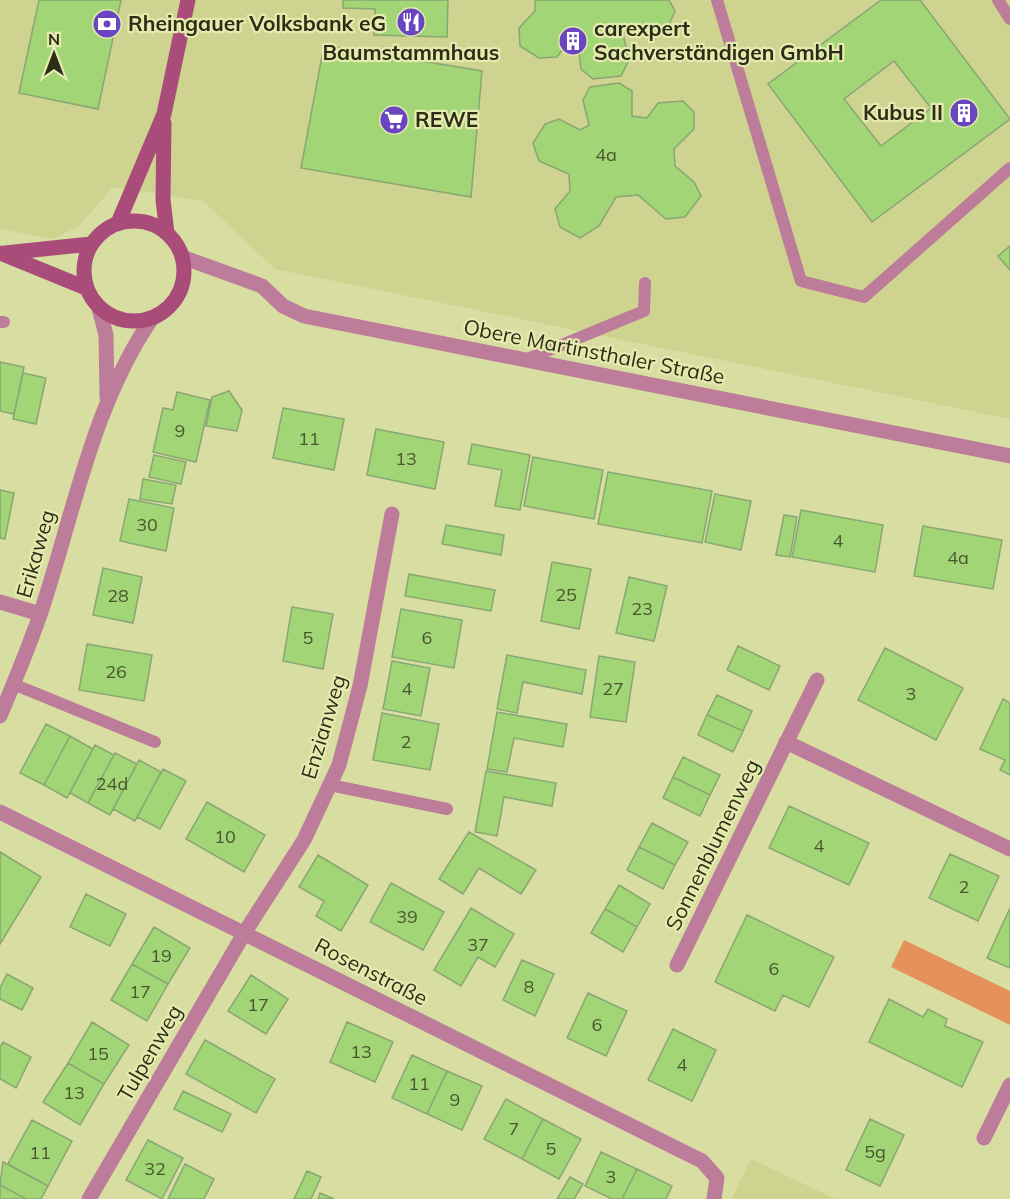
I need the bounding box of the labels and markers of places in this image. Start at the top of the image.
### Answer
restaurant icon: Baumstammhaus [395,6,427,38]
bank icon: Rheingauer Volksbank eG [91,8,123,40]
place label: Rheingauer Volksbank eG [128,10,386,36]
place label: carexpert Sachverständigen GmbH [594,15,844,65]
building icon: carexpert Sachverständigen GmbH [557,25,589,57]
place label: Baumstammhaus [323,39,499,65]
building icon: Kubus II [948,97,980,129]
place label: Kubus II [863,99,943,125]
supermarket icon: REWE [378,104,410,136]
place label: REWE [415,106,478,132]

